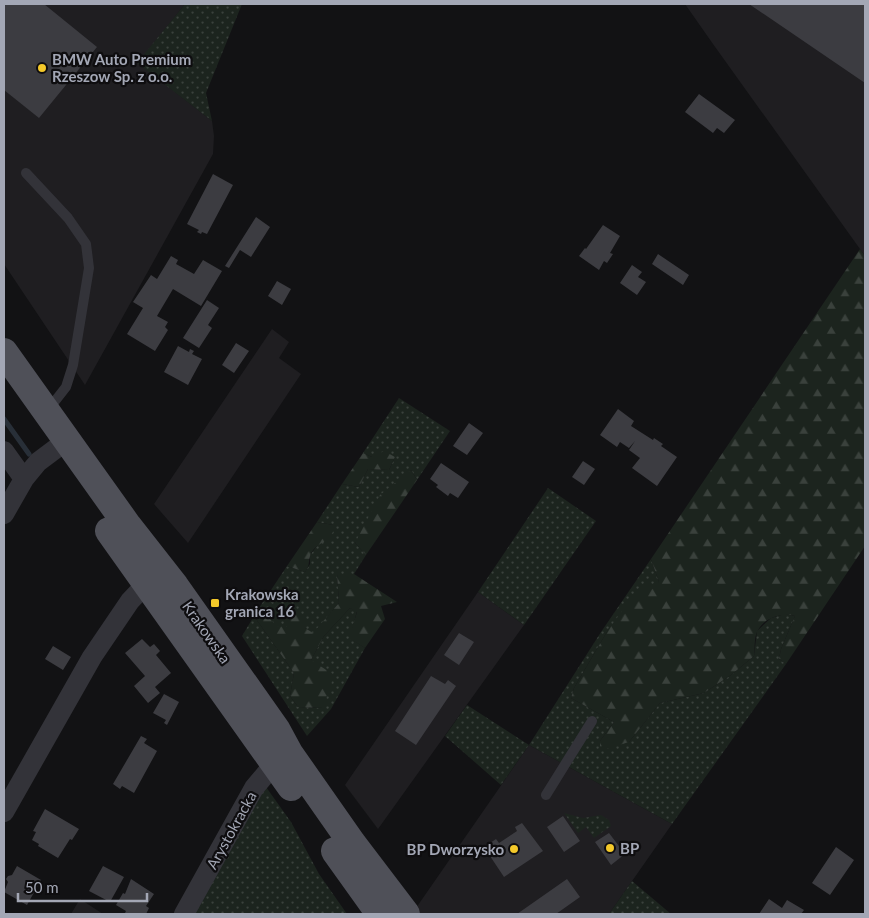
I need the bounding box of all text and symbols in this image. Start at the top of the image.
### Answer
place label: BMW Auto Premium Rzeszow Sp. z o.o. [52,50,191,85]
marker: BMW Auto Premium Rzeszow Sp. z o.o. [36,62,48,74]
place label: Krakowska granica 16 [225,585,299,620]
marker: Krakowska granica 16 [209,597,221,609]
street label: Krakowska [179,598,235,666]
street label: Arystokracka [202,788,260,872]
place label: BP [620,839,639,857]
place label: BP Dworzysko [407,840,504,858]
marker: BP [604,842,616,854]
marker: BP Dworzysko [508,843,520,855]
scale bar [18,870,146,902]
text: 50 m [25,878,59,896]

